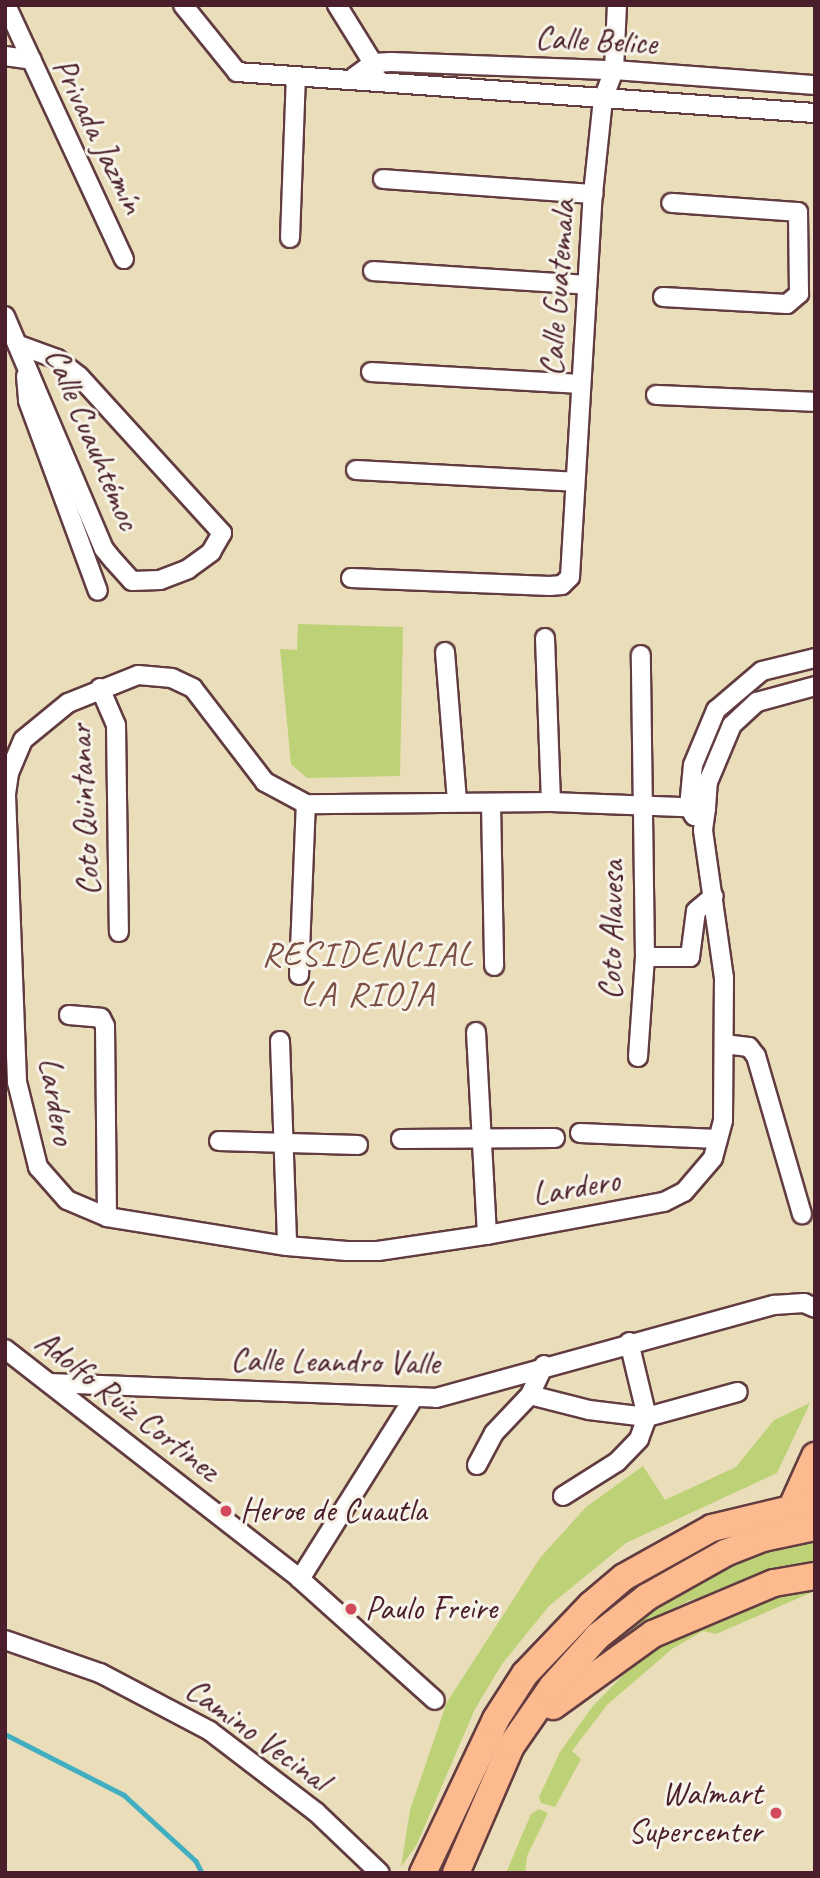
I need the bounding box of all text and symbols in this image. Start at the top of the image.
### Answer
street label: Calle Belice [534,18,658,64]
street label: Privada Jazmín [43,52,153,220]
street label: Calle Guatemala [532,199,584,377]
street label: Calle Cuauhtémoc [36,343,148,535]
street label: Coto Quintanar [61,722,109,898]
street label: Coto Alavesa [591,859,633,1001]
district label: RESIDENCIAL LA RIOJA [264,933,472,1015]
street label: Lardero [29,1054,83,1148]
street label: Lardero [529,1161,623,1215]
street label: Adolfo Ruiz Cortinez [27,1322,227,1490]
street label: Calle Leandro Valle [231,1340,439,1384]
place label: Heroe de Cuautla [240,1491,427,1531]
marker: Heroe de Cuautla [218,1503,234,1519]
place label: Paulo Freire [365,1589,497,1629]
marker: Paulo Freire [343,1601,359,1617]
street label: Camino Vecinal [178,1670,336,1800]
place label: Walmart Supercenter [628,1774,762,1852]
marker: Walmart Supercenter [768,1805,784,1821]

